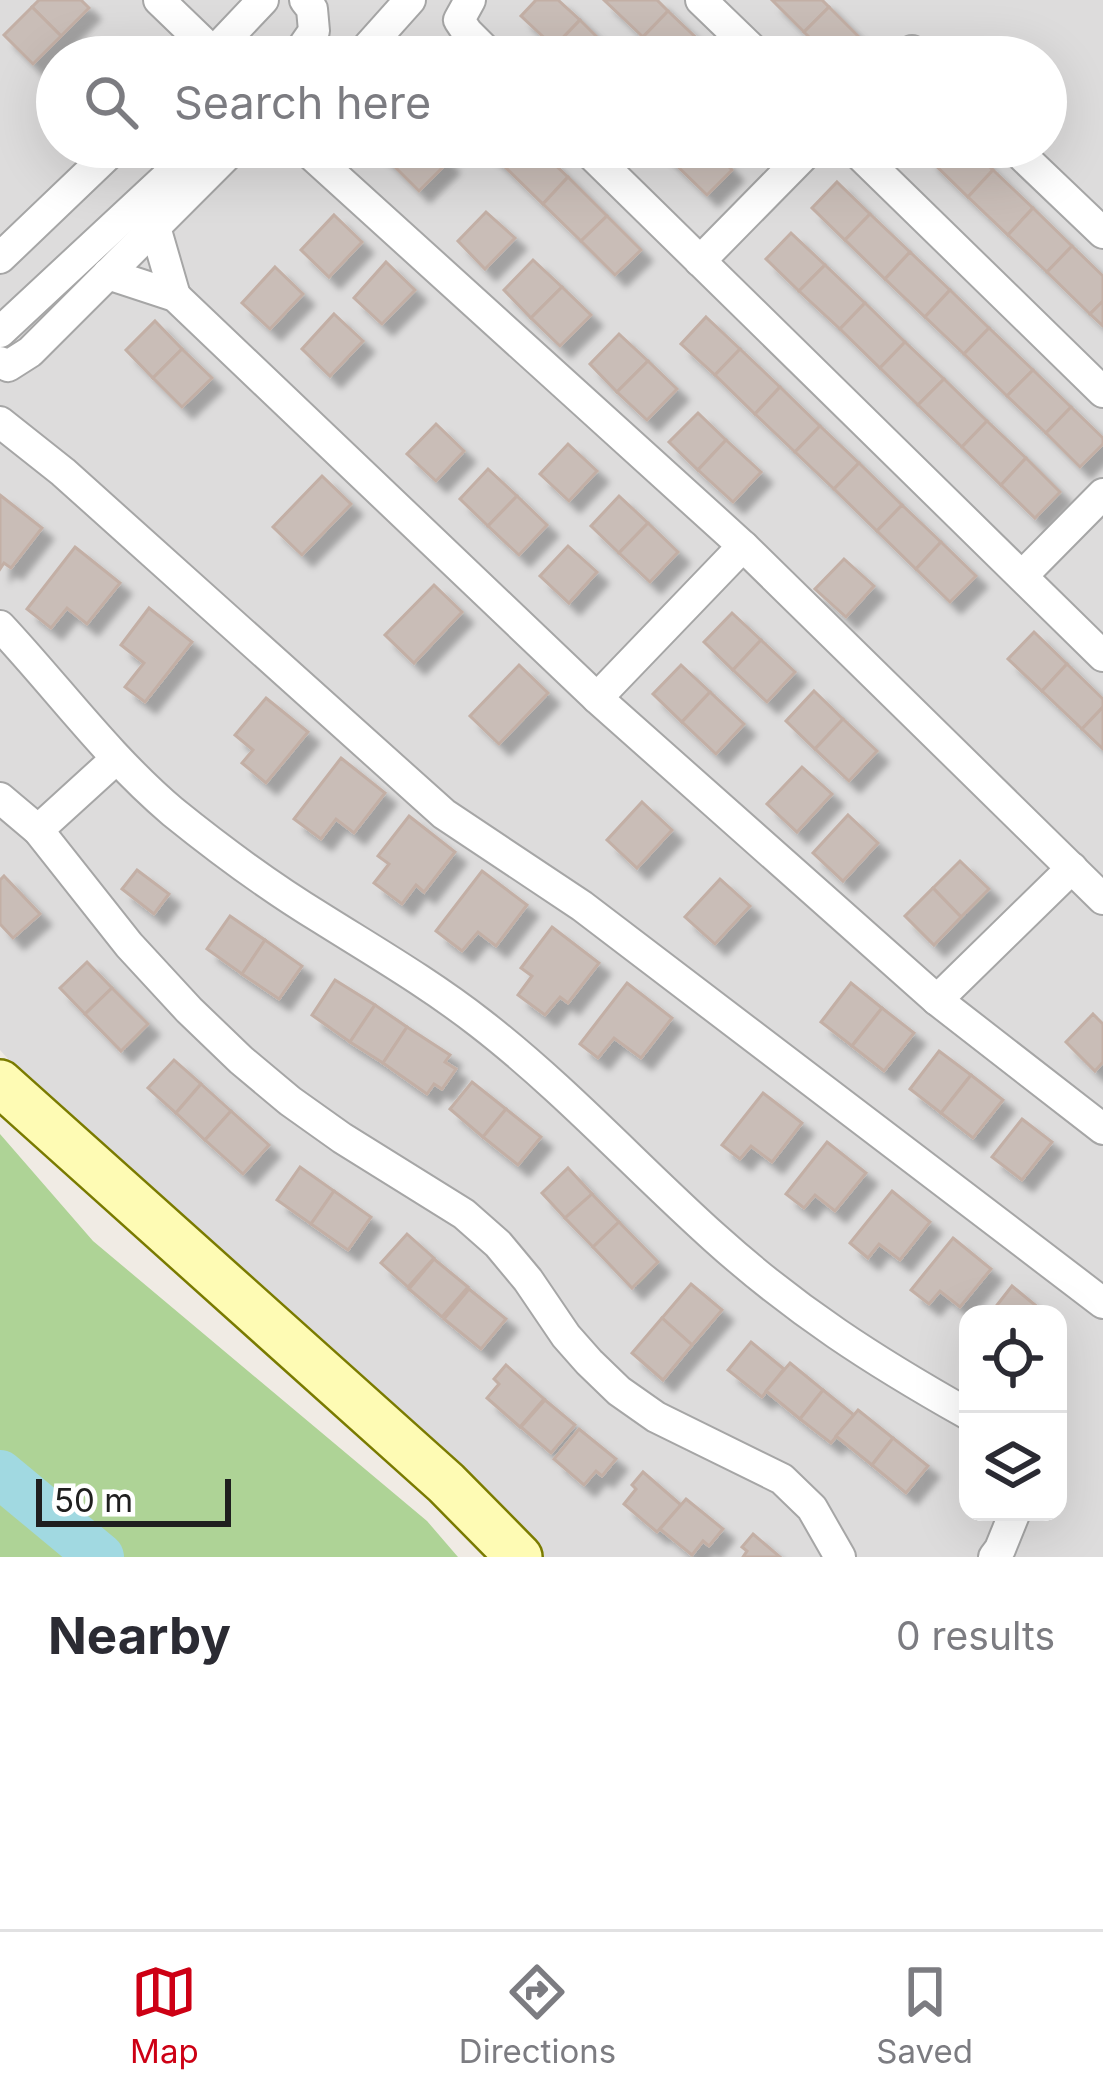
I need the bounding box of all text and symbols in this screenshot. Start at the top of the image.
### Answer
search box [36,36,1067,168]
icon: search [78,69,144,135]
text: Search here [174,75,431,130]
map controls [959,1305,1067,1521]
button: locate [959,1305,1067,1413]
button: layers [959,1413,1067,1521]
scale bar [36,1473,231,1526]
text: 50 m [54,1480,133,1520]
text: Nearby [48,1605,231,1666]
text: 0 results [896,1612,1055,1659]
tab: Map [130,1959,199,2071]
tab: Directions [459,1959,616,2071]
tab: Saved [876,1959,973,2071]

